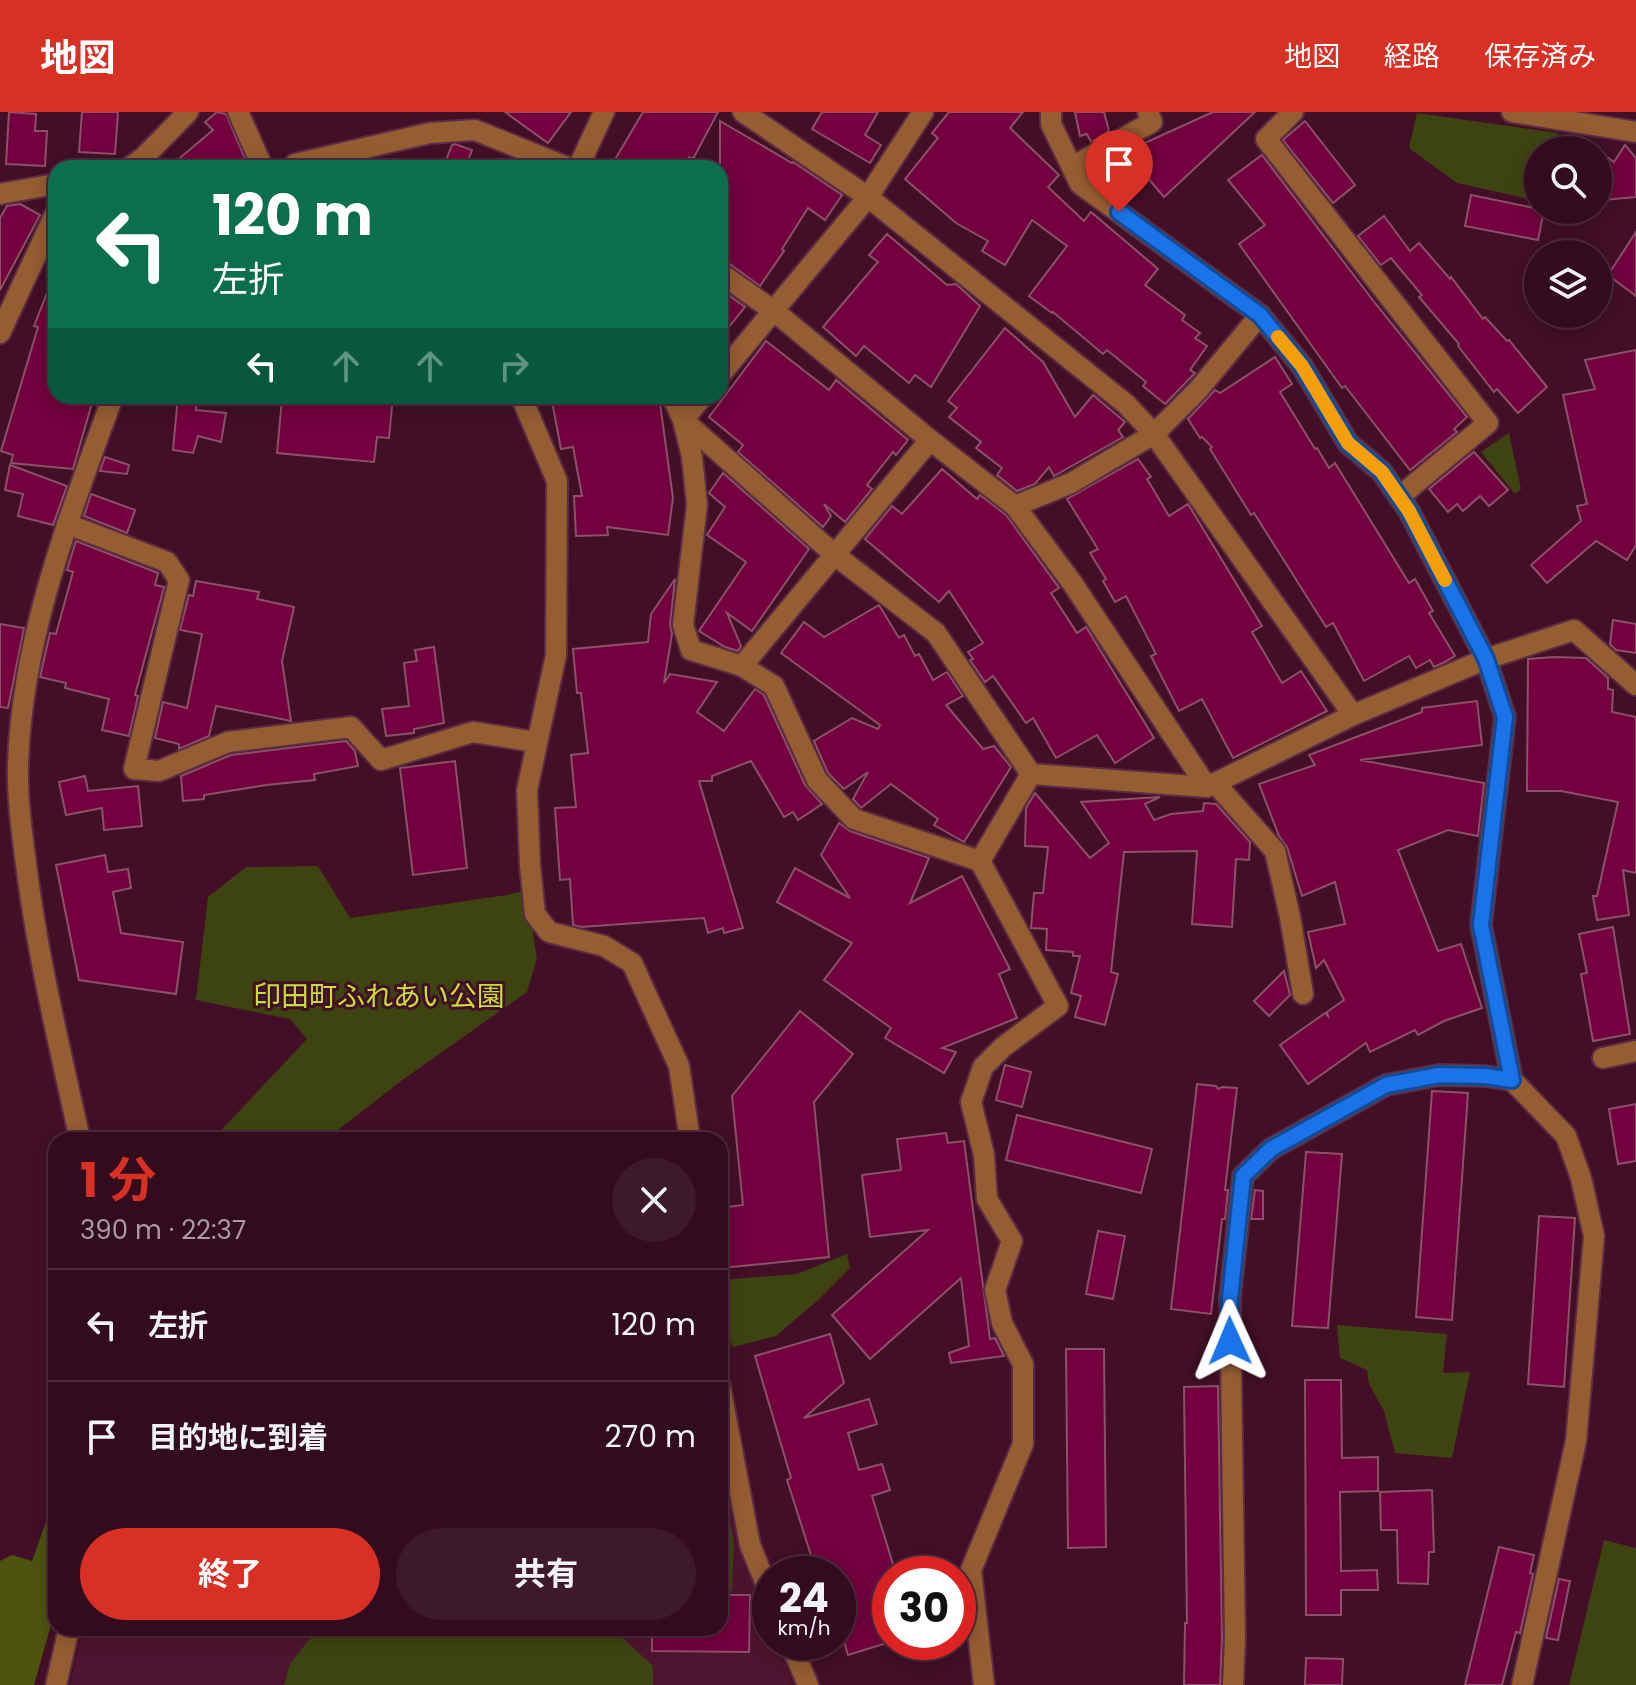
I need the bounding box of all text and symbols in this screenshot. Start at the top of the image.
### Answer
text: 地図 [40,31,116,84]
text: 地図 [1284,37,1340,76]
text: 経路 [1384,37,1440,76]
text: 保存済み [1484,37,1596,76]
pin [1085,130,1153,212]
map controls [1524,136,1612,328]
button: search [1524,136,1612,224]
icon: arrive [1097,142,1141,186]
text: 120 m [212,176,373,255]
icon: left [80,192,184,296]
button: layers [1524,240,1612,328]
text: 左折 [212,254,284,305]
icon: left [240,344,284,388]
icon: ahead [324,344,368,388]
icon: ahead [408,344,452,388]
icon: right [492,344,536,388]
park label: 印田町ふれあい公園 [253,977,505,1016]
text: 1 分 [80,1147,156,1214]
button: close [612,1158,696,1242]
text: 390 m · 22:37 [80,1212,246,1248]
position arrow [1188,1299,1272,1383]
icon: left [80,1303,124,1347]
text: 120 m [611,1303,696,1346]
text: 左折 [148,1304,208,1347]
icon: arrive [80,1415,124,1459]
text: 270 m [605,1415,696,1458]
text: 目的地に到着 [148,1416,328,1459]
button: 終了 [80,1528,380,1620]
button: 共有 [396,1528,696,1620]
speed limit sign: 30 [872,1556,976,1660]
text: 24 [779,1570,829,1626]
text: km/h [777,1614,831,1642]

